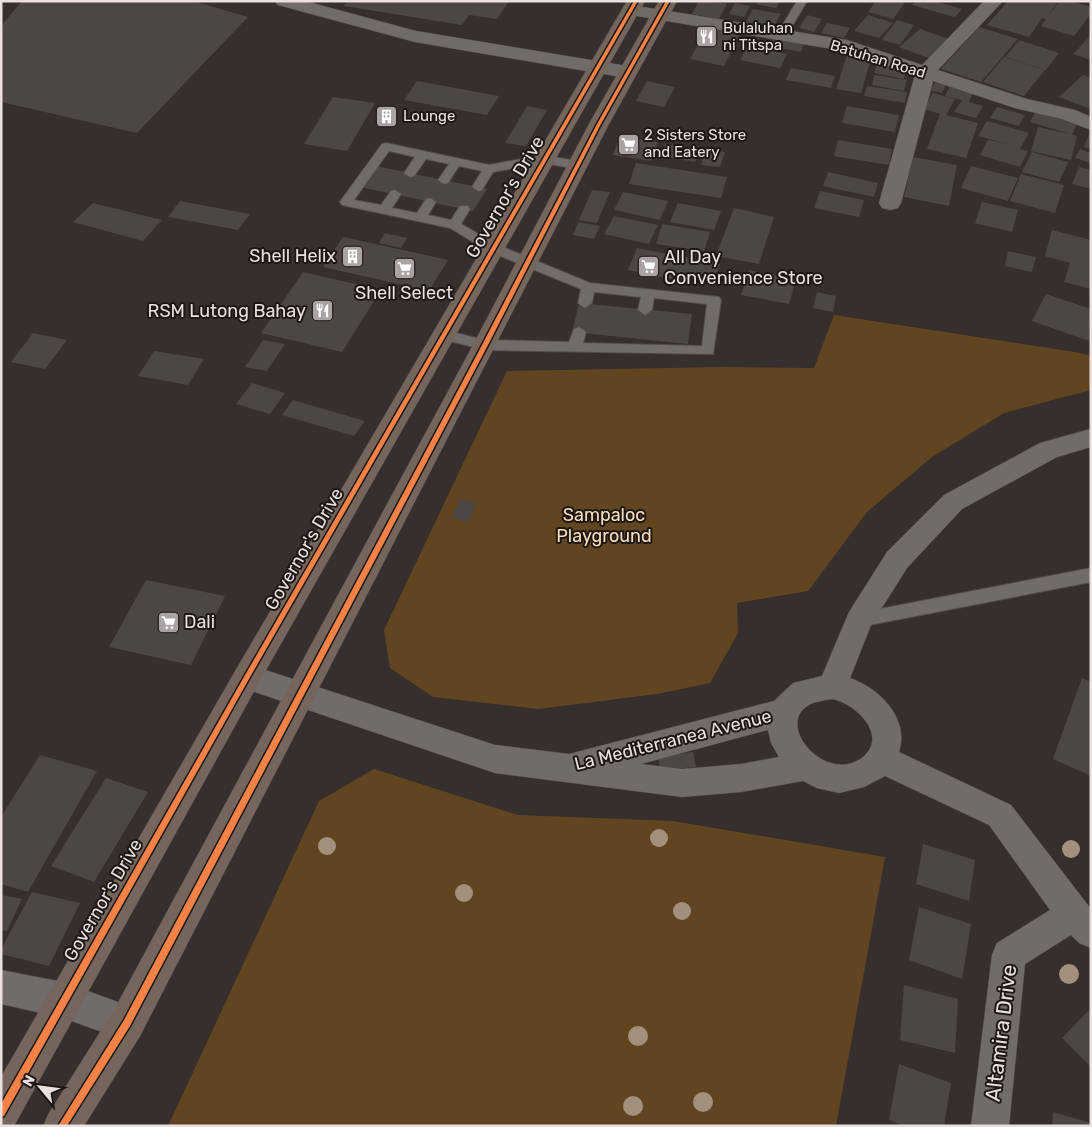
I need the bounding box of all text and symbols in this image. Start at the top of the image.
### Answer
place label: Bulaluhan ni Titspa [723,19,793,54]
restaurant icon: Bulaluhan ni Titspa [695,25,719,49]
street label: Batuhan Road [828,36,928,82]
building icon: Lounge [375,104,399,128]
place label: Lounge [403,107,455,125]
place label: 2 Sisters Store and Eatery [644,126,746,161]
street label: Governor's Drive [461,132,549,262]
supermarket icon: 2 Sisters Store and Eatery [616,132,640,156]
building icon: Shell Helix [340,244,364,268]
place label: Shell Helix [249,245,336,267]
place label: All Day Convenience Store [664,246,823,289]
supermarket icon: All Day Convenience Store [636,255,660,279]
supermarket icon: Shell Select [392,256,416,280]
place label: Shell Select [355,282,453,304]
restaurant icon: RSM Lutong Bahay [310,299,334,323]
place label: RSM Lutong Bahay [148,300,306,322]
street label: Governor's Drive [260,484,348,614]
park label: Sampaloc Playground [556,504,652,547]
supermarket icon: Dali [156,610,180,634]
place label: Dali [184,611,215,633]
street label: La Mediterranea Avenue [572,705,774,775]
street label: Governor's Drive [59,835,147,965]
street label: Altamira Drive [980,963,1021,1103]
north arrow [15,1062,65,1112]
text: N [19,1072,39,1089]

